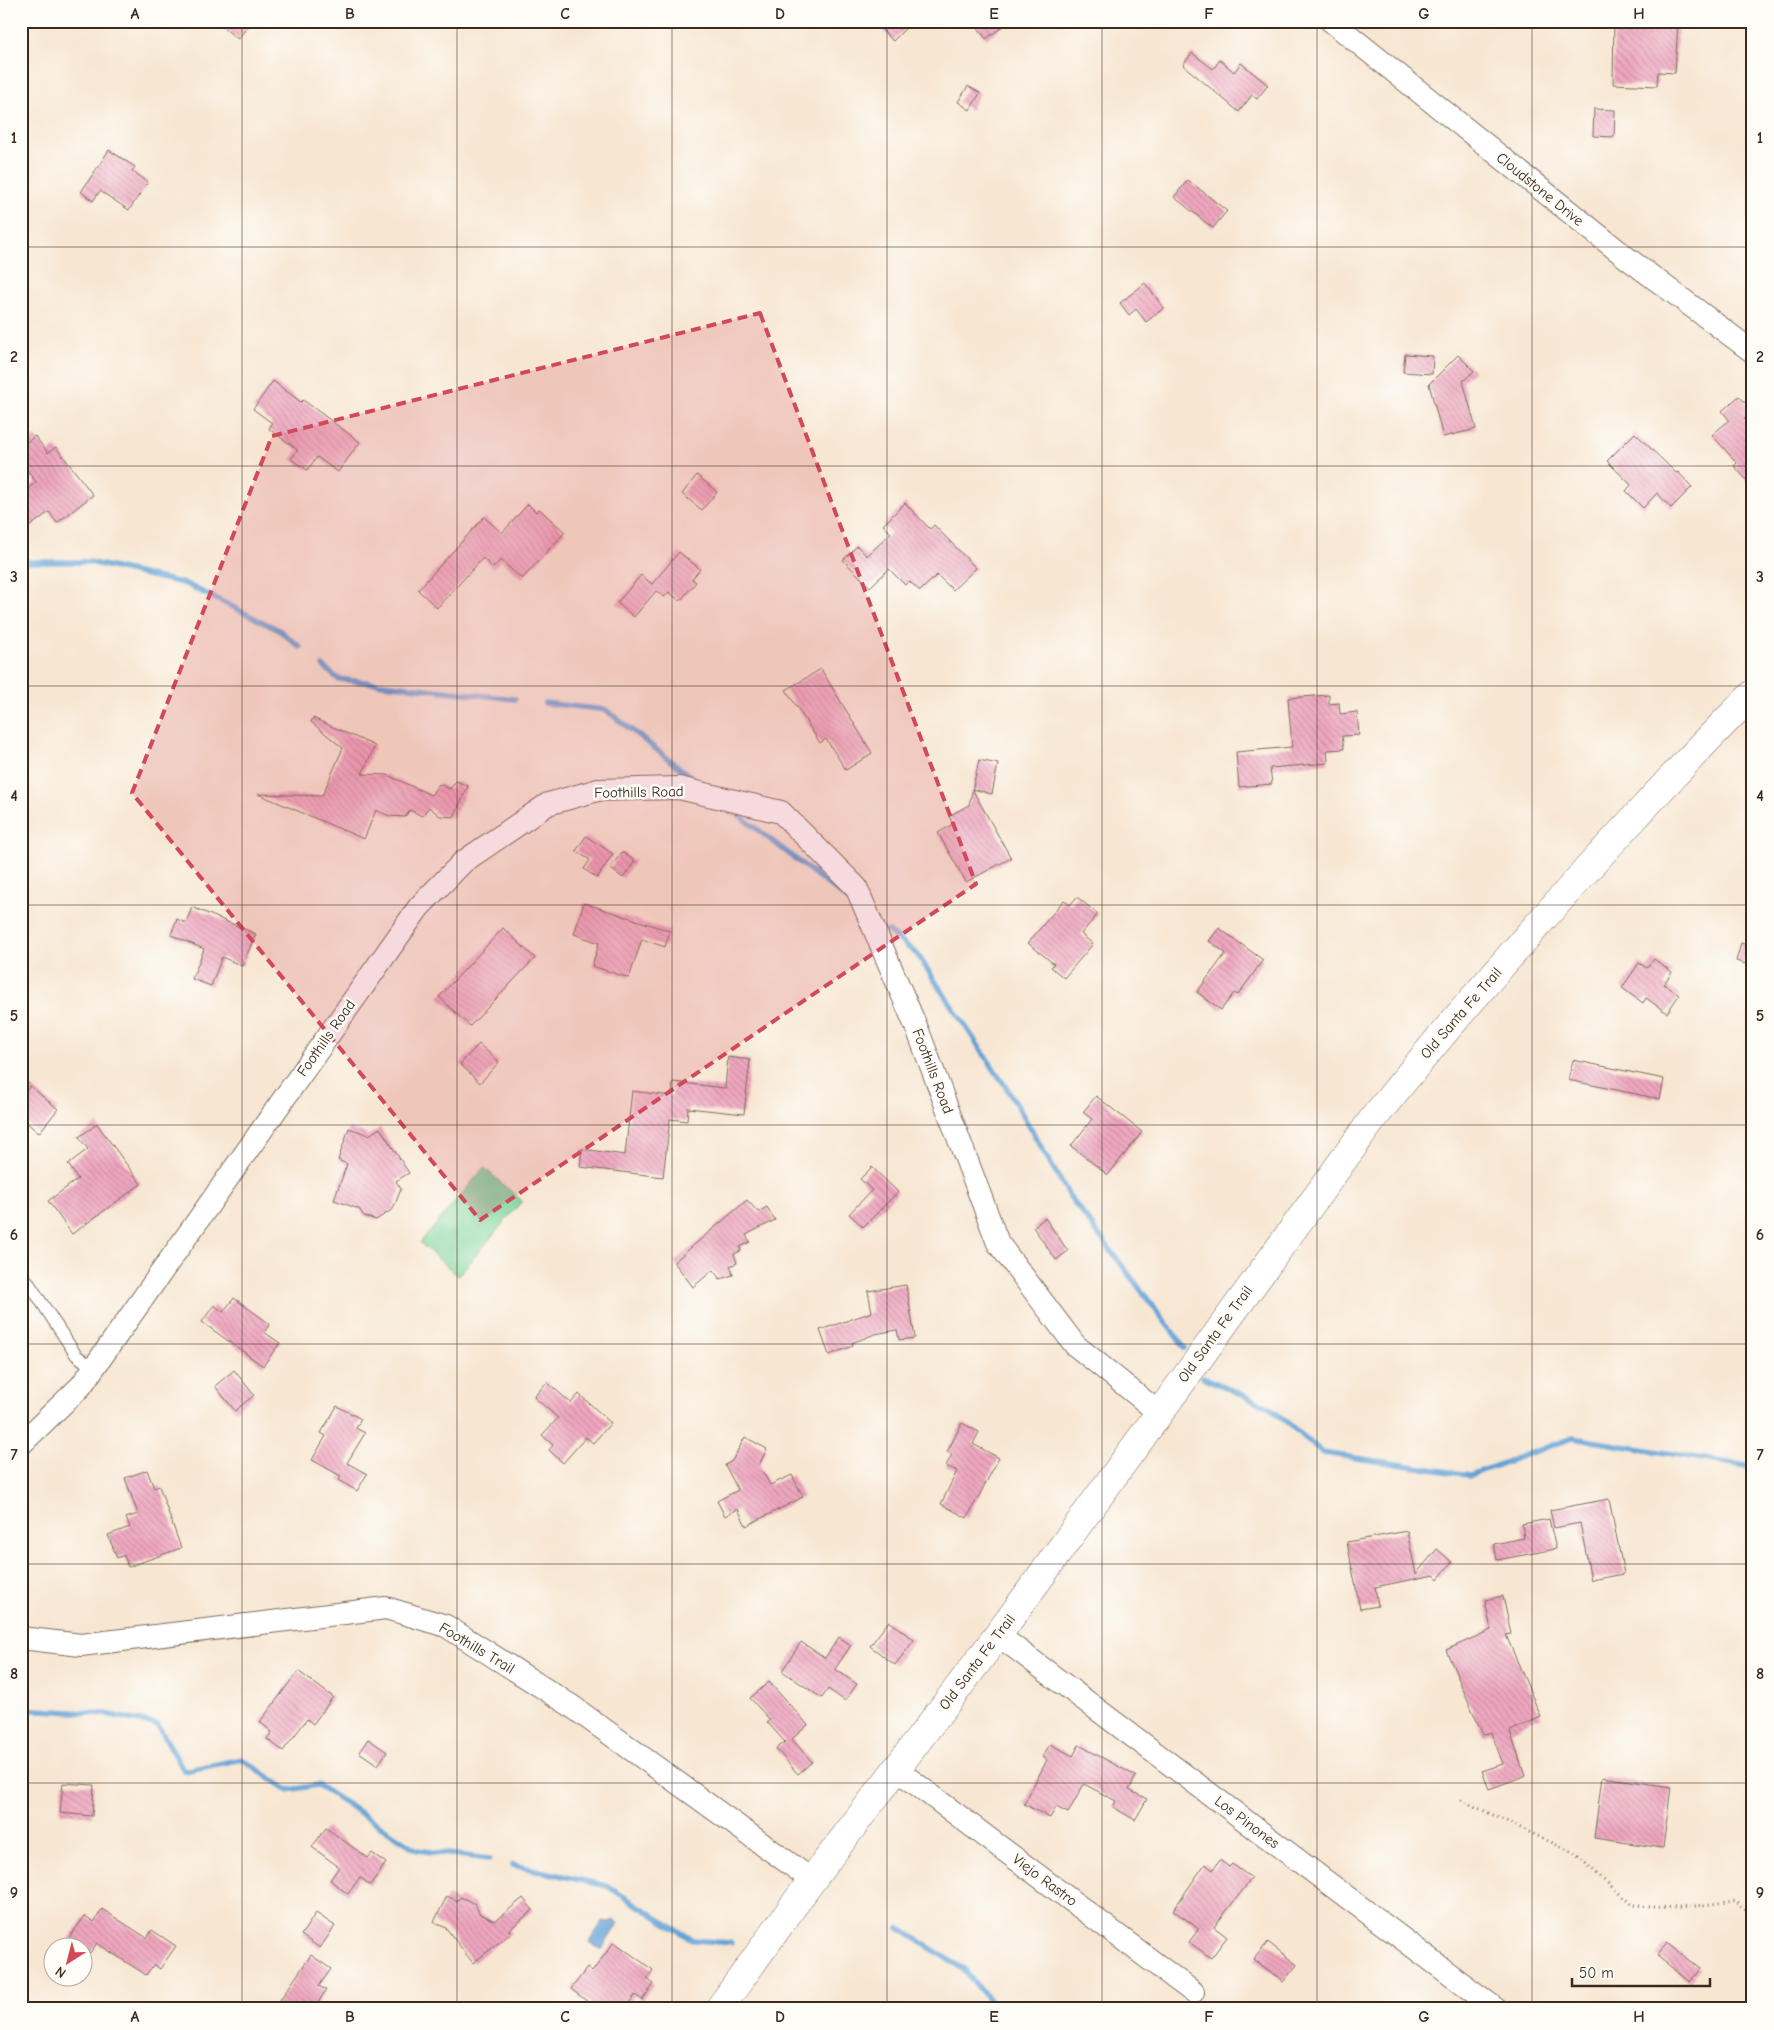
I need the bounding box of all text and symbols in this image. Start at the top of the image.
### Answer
text: A [131,5,140,23]
text: B [345,5,355,23]
text: C [560,5,570,23]
text: D [775,5,785,23]
text: E [989,5,999,23]
text: F [1204,5,1214,23]
text: G [1418,5,1430,23]
text: H [1633,5,1645,23]
text: 1 [11,129,17,147]
text: 1 [1757,129,1763,147]
street label: Cloudstone Drive [1493,148,1588,230]
text: 2 [10,348,18,366]
text: 2 [1756,348,1764,366]
text: 3 [10,568,18,586]
text: 3 [1756,568,1764,586]
street label: Foothills Road [594,782,684,802]
text: 4 [10,787,18,805]
text: 4 [1756,787,1764,805]
street label: Old Santa Fe Trail [1416,964,1506,1062]
street label: Foothills Road [293,996,359,1080]
text: 5 [10,1007,18,1025]
text: 5 [1756,1007,1764,1025]
street label: Foothills Road [909,1026,957,1116]
text: 6 [10,1226,18,1244]
text: 6 [1756,1226,1764,1244]
street label: Old Santa Fe Trail [1174,1282,1256,1386]
text: 7 [10,1446,18,1464]
text: 7 [1756,1446,1764,1464]
street label: Old Santa Fe Trail [935,1611,1019,1713]
street label: Foothills Trail [436,1618,518,1678]
text: 8 [10,1665,18,1683]
text: 8 [1756,1665,1764,1683]
street label: Los Pinones [1211,1792,1283,1852]
street label: Viejo Rastro [1009,1850,1081,1910]
text: 9 [10,1884,18,1902]
text: 9 [1756,1884,1764,1902]
north arrow [42,1938,92,1988]
scale bar [1572,1955,1709,1987]
text: N [52,1963,69,1982]
text: 50 m [1579,1964,1614,1982]
text: A [131,2008,140,2026]
text: B [345,2008,355,2026]
text: C [560,2008,570,2026]
text: D [775,2008,785,2026]
text: E [989,2008,999,2026]
text: F [1204,2008,1214,2026]
text: G [1418,2008,1430,2026]
text: H [1633,2008,1645,2026]

